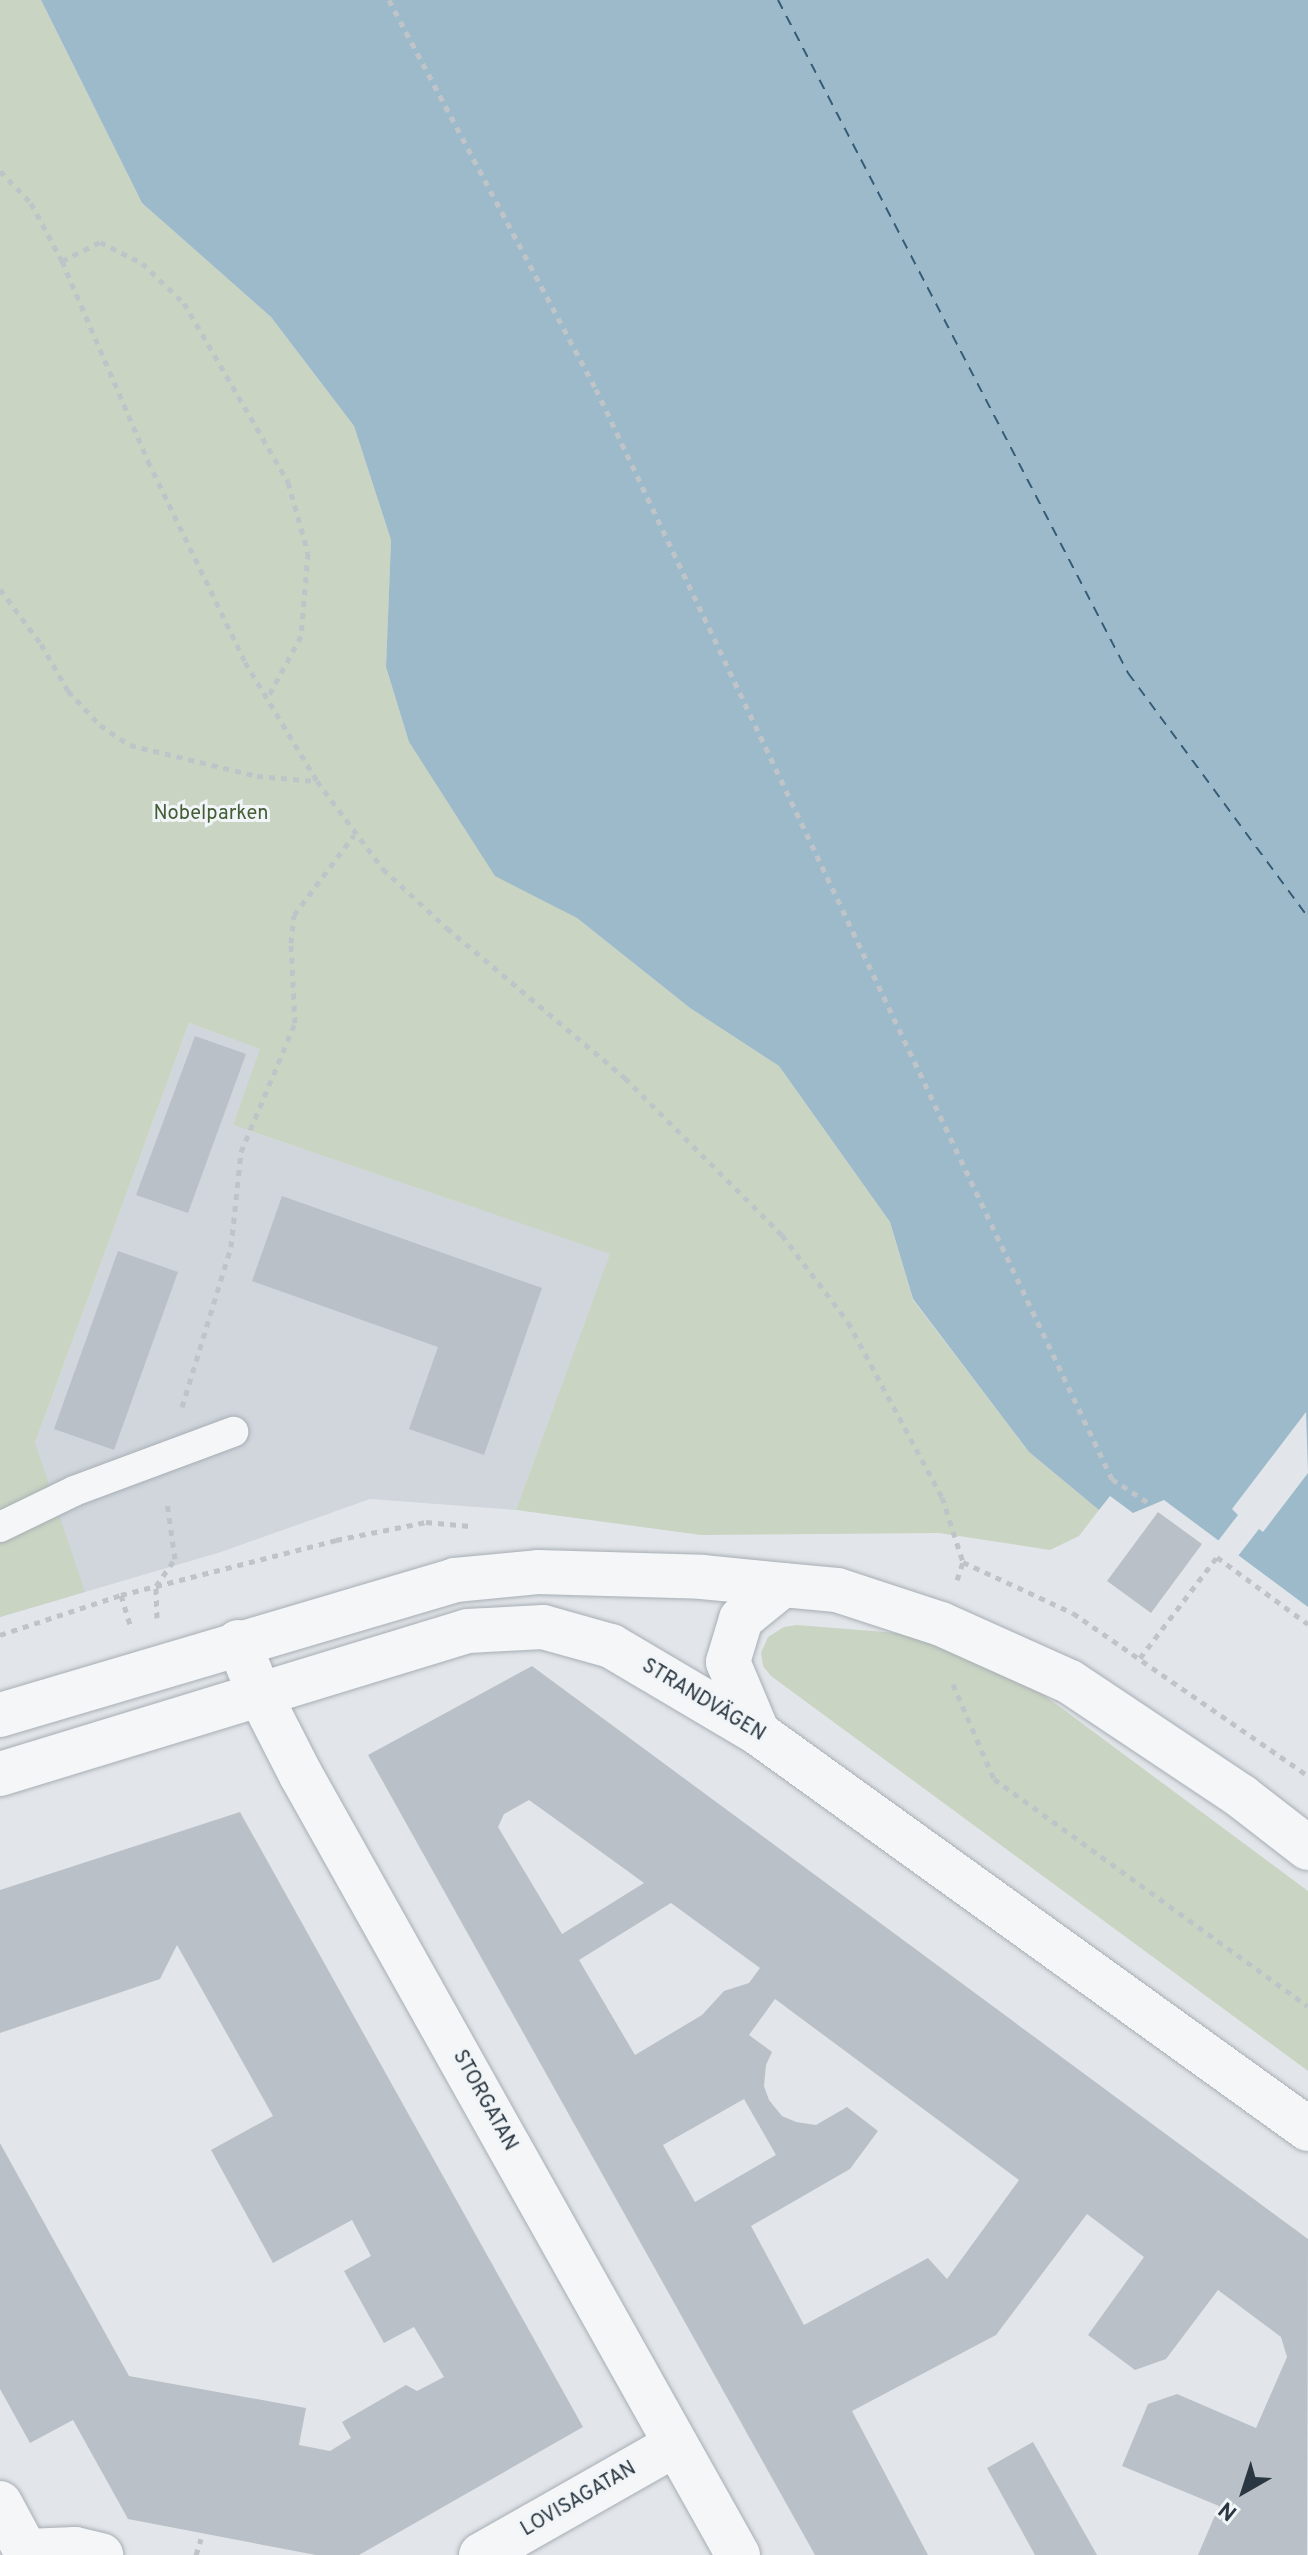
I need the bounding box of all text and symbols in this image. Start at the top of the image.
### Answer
park label: Nobelparken [153,802,269,826]
street label: STRANDVÄGEN [637,1655,769,1747]
street label: STORGATAN [447,2047,521,2155]
north arrow [1204,2451,1284,2531]
street label: LOVISAGATAN [517,2457,641,2543]
text: N [1214,2495,1243,2526]

